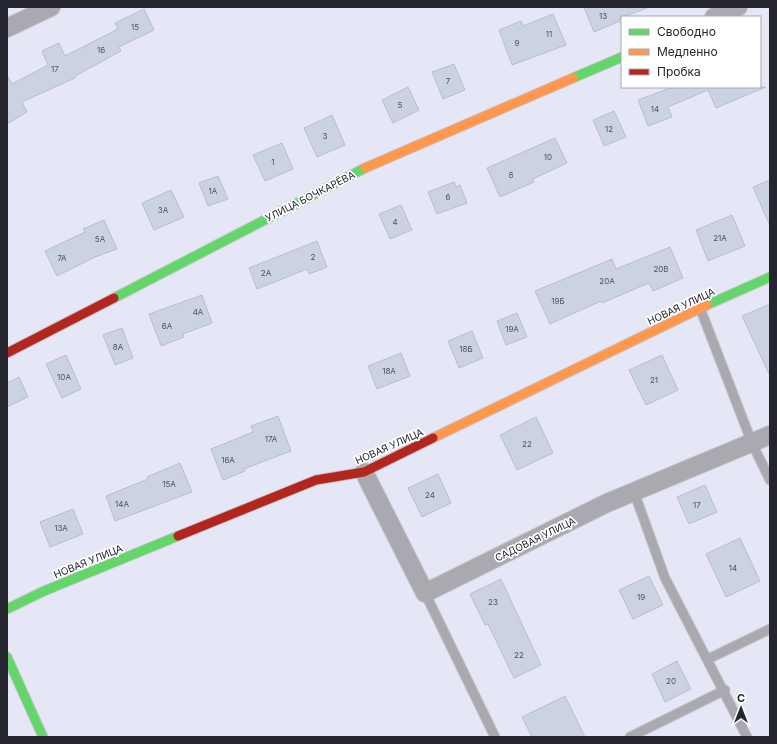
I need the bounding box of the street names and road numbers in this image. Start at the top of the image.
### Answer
street label: УЛИЦА БОЧКАРЁВА [263,168,357,224]
street label: НОВАЯ УЛИЦА [645,285,717,327]
street label: НОВАЯ УЛИЦА [353,426,425,466]
street label: САДОВАЯ УЛИЦА [493,514,577,564]
street label: НОВАЯ УЛИЦА [52,542,124,580]

